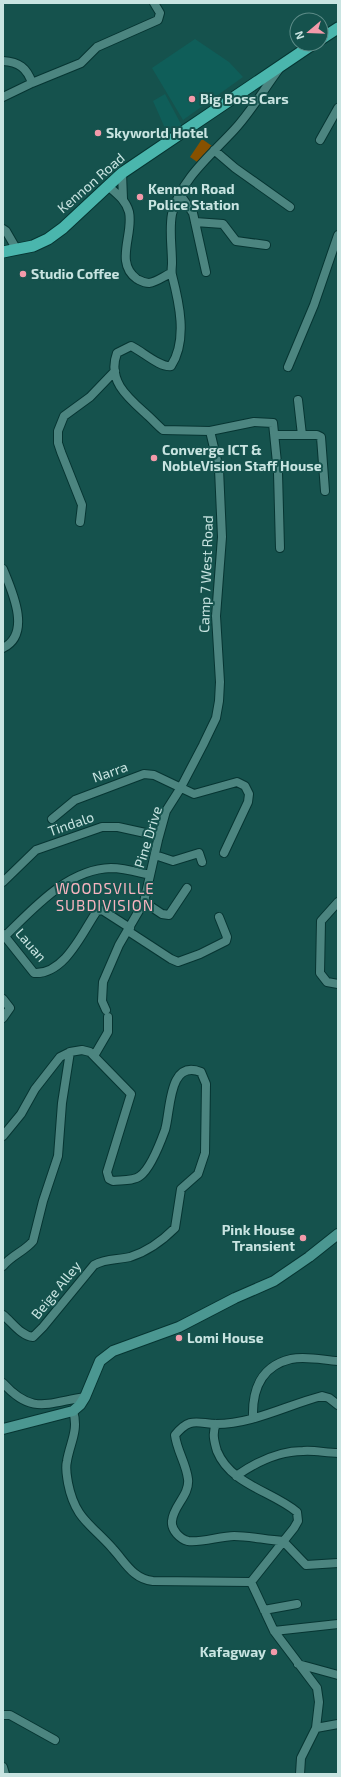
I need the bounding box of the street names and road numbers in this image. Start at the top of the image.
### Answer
street label: Kennon Road [54,149,128,216]
street label: Camp 7 West Road [195,515,216,633]
street label: Narra [90,758,130,786]
street label: Pine Drive [130,804,165,870]
street label: Tindalo [46,808,96,839]
street label: Lauan [12,924,50,965]
street label: Beige Alley [27,1257,85,1322]

